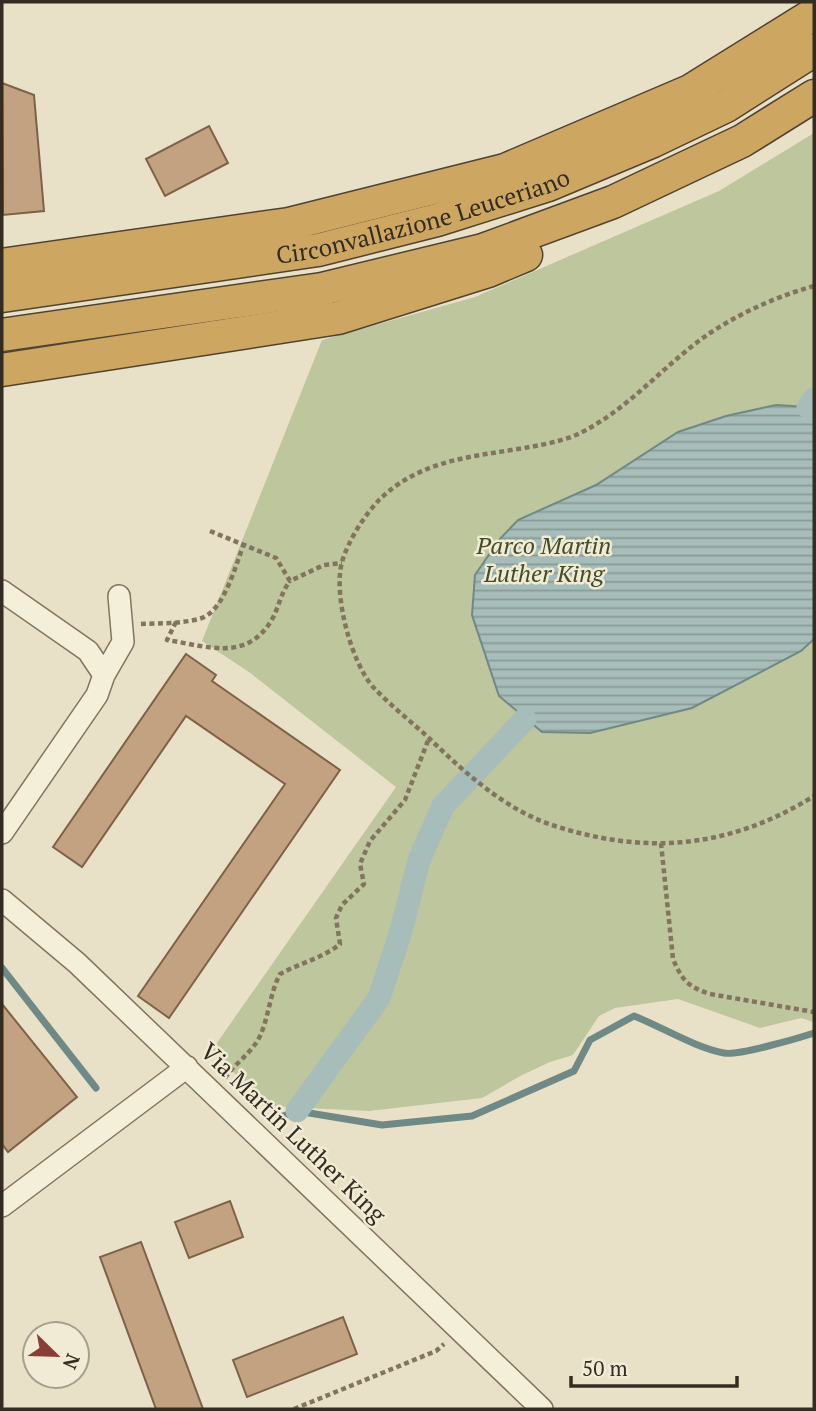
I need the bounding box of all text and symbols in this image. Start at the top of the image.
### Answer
street label: Circonvallazione Leuceriano [274,161,574,271]
park label: Parco Martin Luther King [476,529,611,589]
street label: Via Martin Luther King [194,1035,394,1230]
north arrow [21,1320,91,1390]
scale bar [571,1344,737,1388]
text: N [58,1350,86,1374]
text: 50 m [582,1354,628,1382]

